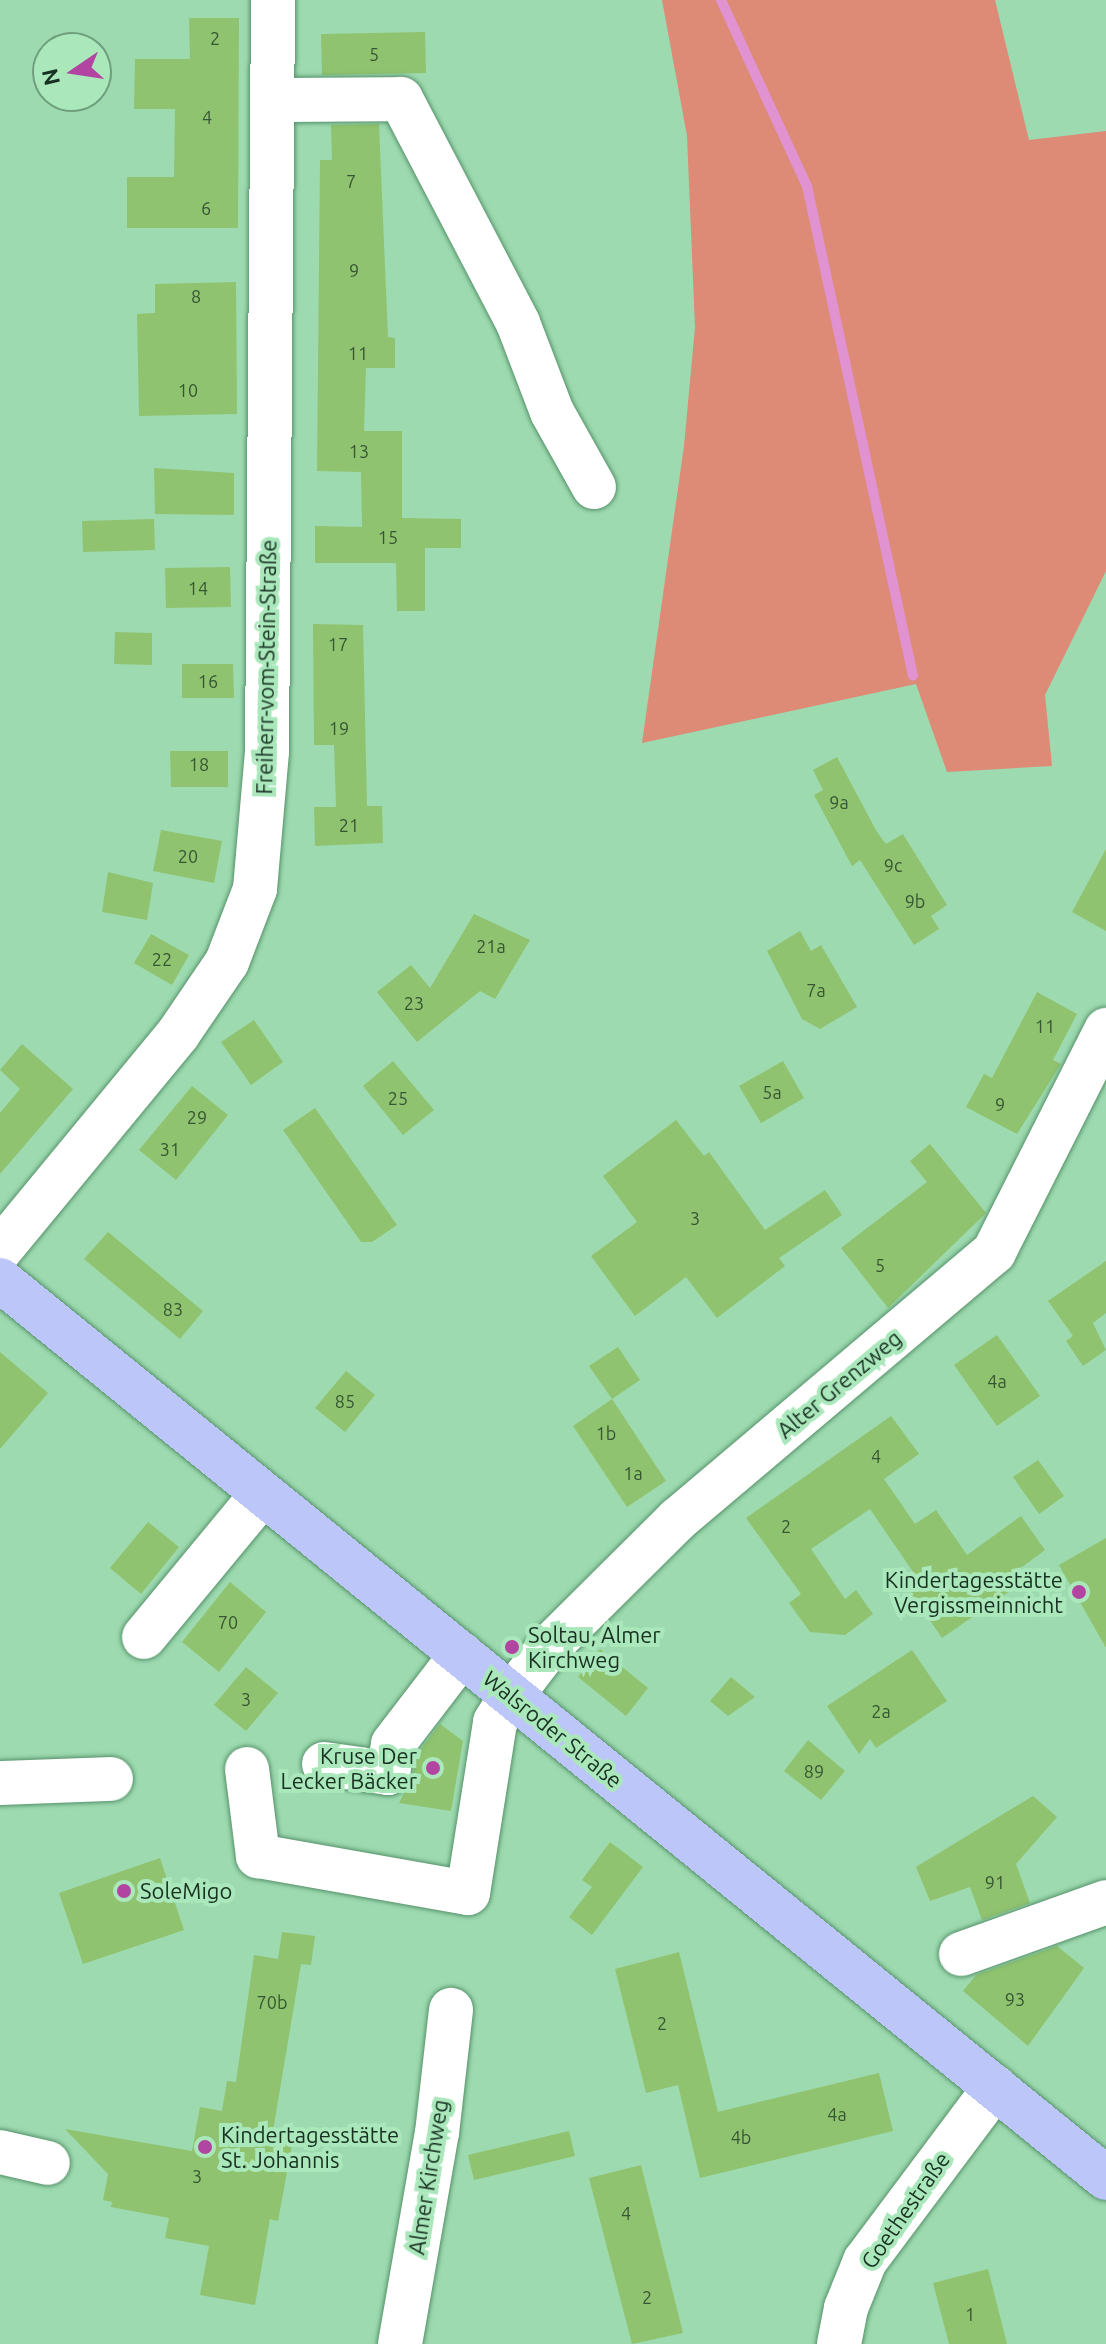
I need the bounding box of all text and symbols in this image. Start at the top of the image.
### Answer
house number: 2 [210,27,220,49]
north arrow [32,32,112,112]
house number: 5 [369,43,379,65]
text: N [36,66,64,88]
house number: 4 [202,106,212,128]
house number: 7 [346,170,356,192]
house number: 6 [201,197,211,219]
house number: 9 [349,259,359,281]
house number: 8 [191,285,201,307]
house number: 11 [348,342,368,364]
house number: 10 [178,379,198,401]
house number: 13 [349,440,369,462]
house number: 15 [378,526,398,548]
street label: Freiherr-vom-Stein-Straße [251,539,281,795]
house number: 14 [188,577,208,599]
house number: 17 [328,633,348,655]
house number: 16 [198,670,218,692]
house number: 19 [329,717,349,739]
house number: 18 [189,753,209,775]
house number: 9a [829,791,849,813]
house number: 21 [339,814,359,836]
house number: 20 [178,845,198,867]
house number: 9c [884,854,902,876]
house number: 9b [905,890,925,912]
house number: 21a [476,935,506,957]
house number: 22 [152,948,172,970]
house number: 7a [806,979,826,1001]
house number: 23 [404,992,424,1014]
house number: 11 [1035,1015,1055,1037]
house number: 5a [762,1081,782,1103]
house number: 25 [388,1087,408,1109]
house number: 9 [995,1093,1005,1115]
house number: 29 [187,1106,207,1128]
house number: 31 [160,1138,180,1160]
house number: 3 [690,1207,700,1229]
house number: 5 [875,1254,885,1276]
house number: 83 [163,1298,183,1320]
street label: Alter Grenzweg [772,1324,906,1444]
house number: 4a [987,1370,1007,1392]
house number: 85 [335,1390,355,1412]
house number: 1b [596,1422,616,1444]
house number: 4 [871,1445,881,1467]
house number: 1a [623,1462,643,1484]
house number: 2 [781,1515,791,1537]
place label: Kindertagesstätte Vergissmeinnicht [885,1566,1063,1618]
marker: Kindertagesstätte Vergissmeinnicht [1070,1583,1088,1601]
house number: 70 [218,1611,238,1633]
place label: Soltau, Almer Kirchweg [528,1621,661,1672]
marker: Soltau, Almer Kirchweg [503,1638,521,1656]
street label: Walsroder Straße [478,1665,628,1793]
house number: 3 [241,1688,251,1710]
house number: 2a [871,1700,891,1722]
place label: Kruse Der Lecker Bäcker [280,1742,417,1794]
marker: Kruse Der Lecker Bäcker [424,1759,442,1777]
house number: 89 [804,1760,824,1782]
house number: 91 [985,1871,1005,1893]
place label: SoleMigo [140,1878,232,1904]
marker: SoleMigo [115,1882,133,1900]
house number: 93 [1005,1988,1025,2010]
house number: 70b [257,1991,287,2013]
house number: 2 [657,2012,667,2034]
street label: Almer Kirchweg [403,2098,453,2256]
house number: 4a [827,2103,847,2125]
place label: Kindertagesstätte St. Johannis [221,2121,399,2172]
house number: 4b [731,2126,751,2148]
marker: Kindertagesstätte St. Johannis [196,2138,214,2156]
street label: Goethestraße [855,2147,955,2273]
house number: 3 [192,2165,202,2187]
house number: 4 [621,2202,631,2224]
house number: 2 [642,2286,652,2308]
house number: 1 [965,2303,975,2325]

